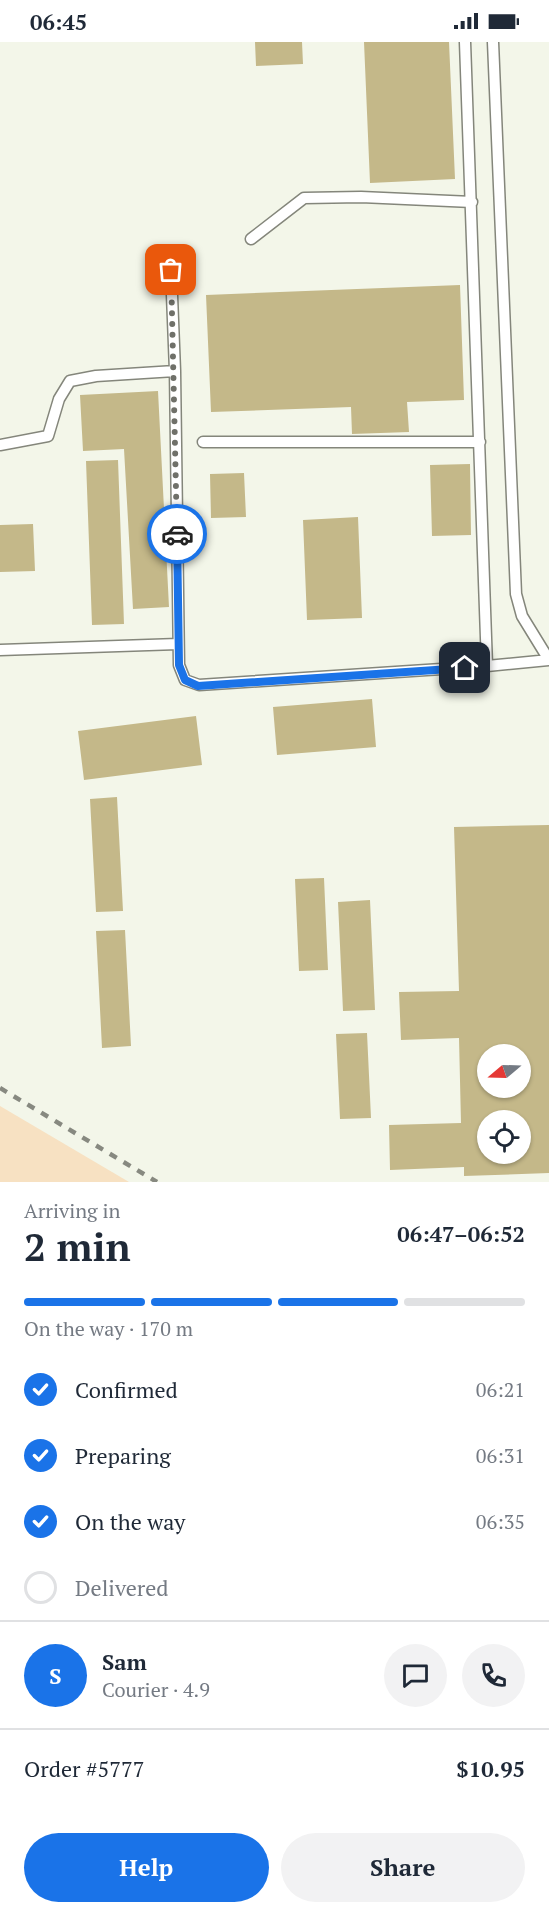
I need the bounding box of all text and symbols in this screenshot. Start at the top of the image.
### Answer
text: 06:45 [30,7,87,36]
pin [145,244,196,295]
icon: bag [154,253,187,286]
courier [147,504,207,564]
icon: car [161,518,194,551]
pin [439,642,490,693]
icon: home [448,651,481,684]
north arrow [477,1044,531,1098]
map controls [477,1044,531,1164]
button: locate [477,1110,531,1164]
text: Arriving in [24,1197,120,1224]
text: 06:47–06:52 [397,1219,525,1248]
text: 2 min [24,1220,131,1272]
text: On the way · 170 m [24,1315,193,1342]
icon: check [24,1373,57,1406]
text: Confirmed [75,1375,178,1404]
text: 06:21 [476,1376,525,1403]
icon: check [24,1439,57,1472]
text: Preparing [75,1441,171,1470]
text: 06:31 [476,1442,525,1469]
icon: check [24,1505,57,1538]
text: On the way [75,1507,185,1536]
text: 06:35 [476,1508,525,1535]
text: Delivered [75,1573,168,1602]
button: chat [384,1644,447,1707]
button: phone [462,1644,525,1707]
text: Sam [102,1647,147,1676]
text: S [49,1661,62,1690]
text: Courier · 4.9 [102,1676,210,1703]
text: Order #5777 [24,1754,144,1783]
text: $10.95 [456,1754,525,1783]
button: Help [24,1833,269,1902]
button: Share [281,1833,525,1902]

